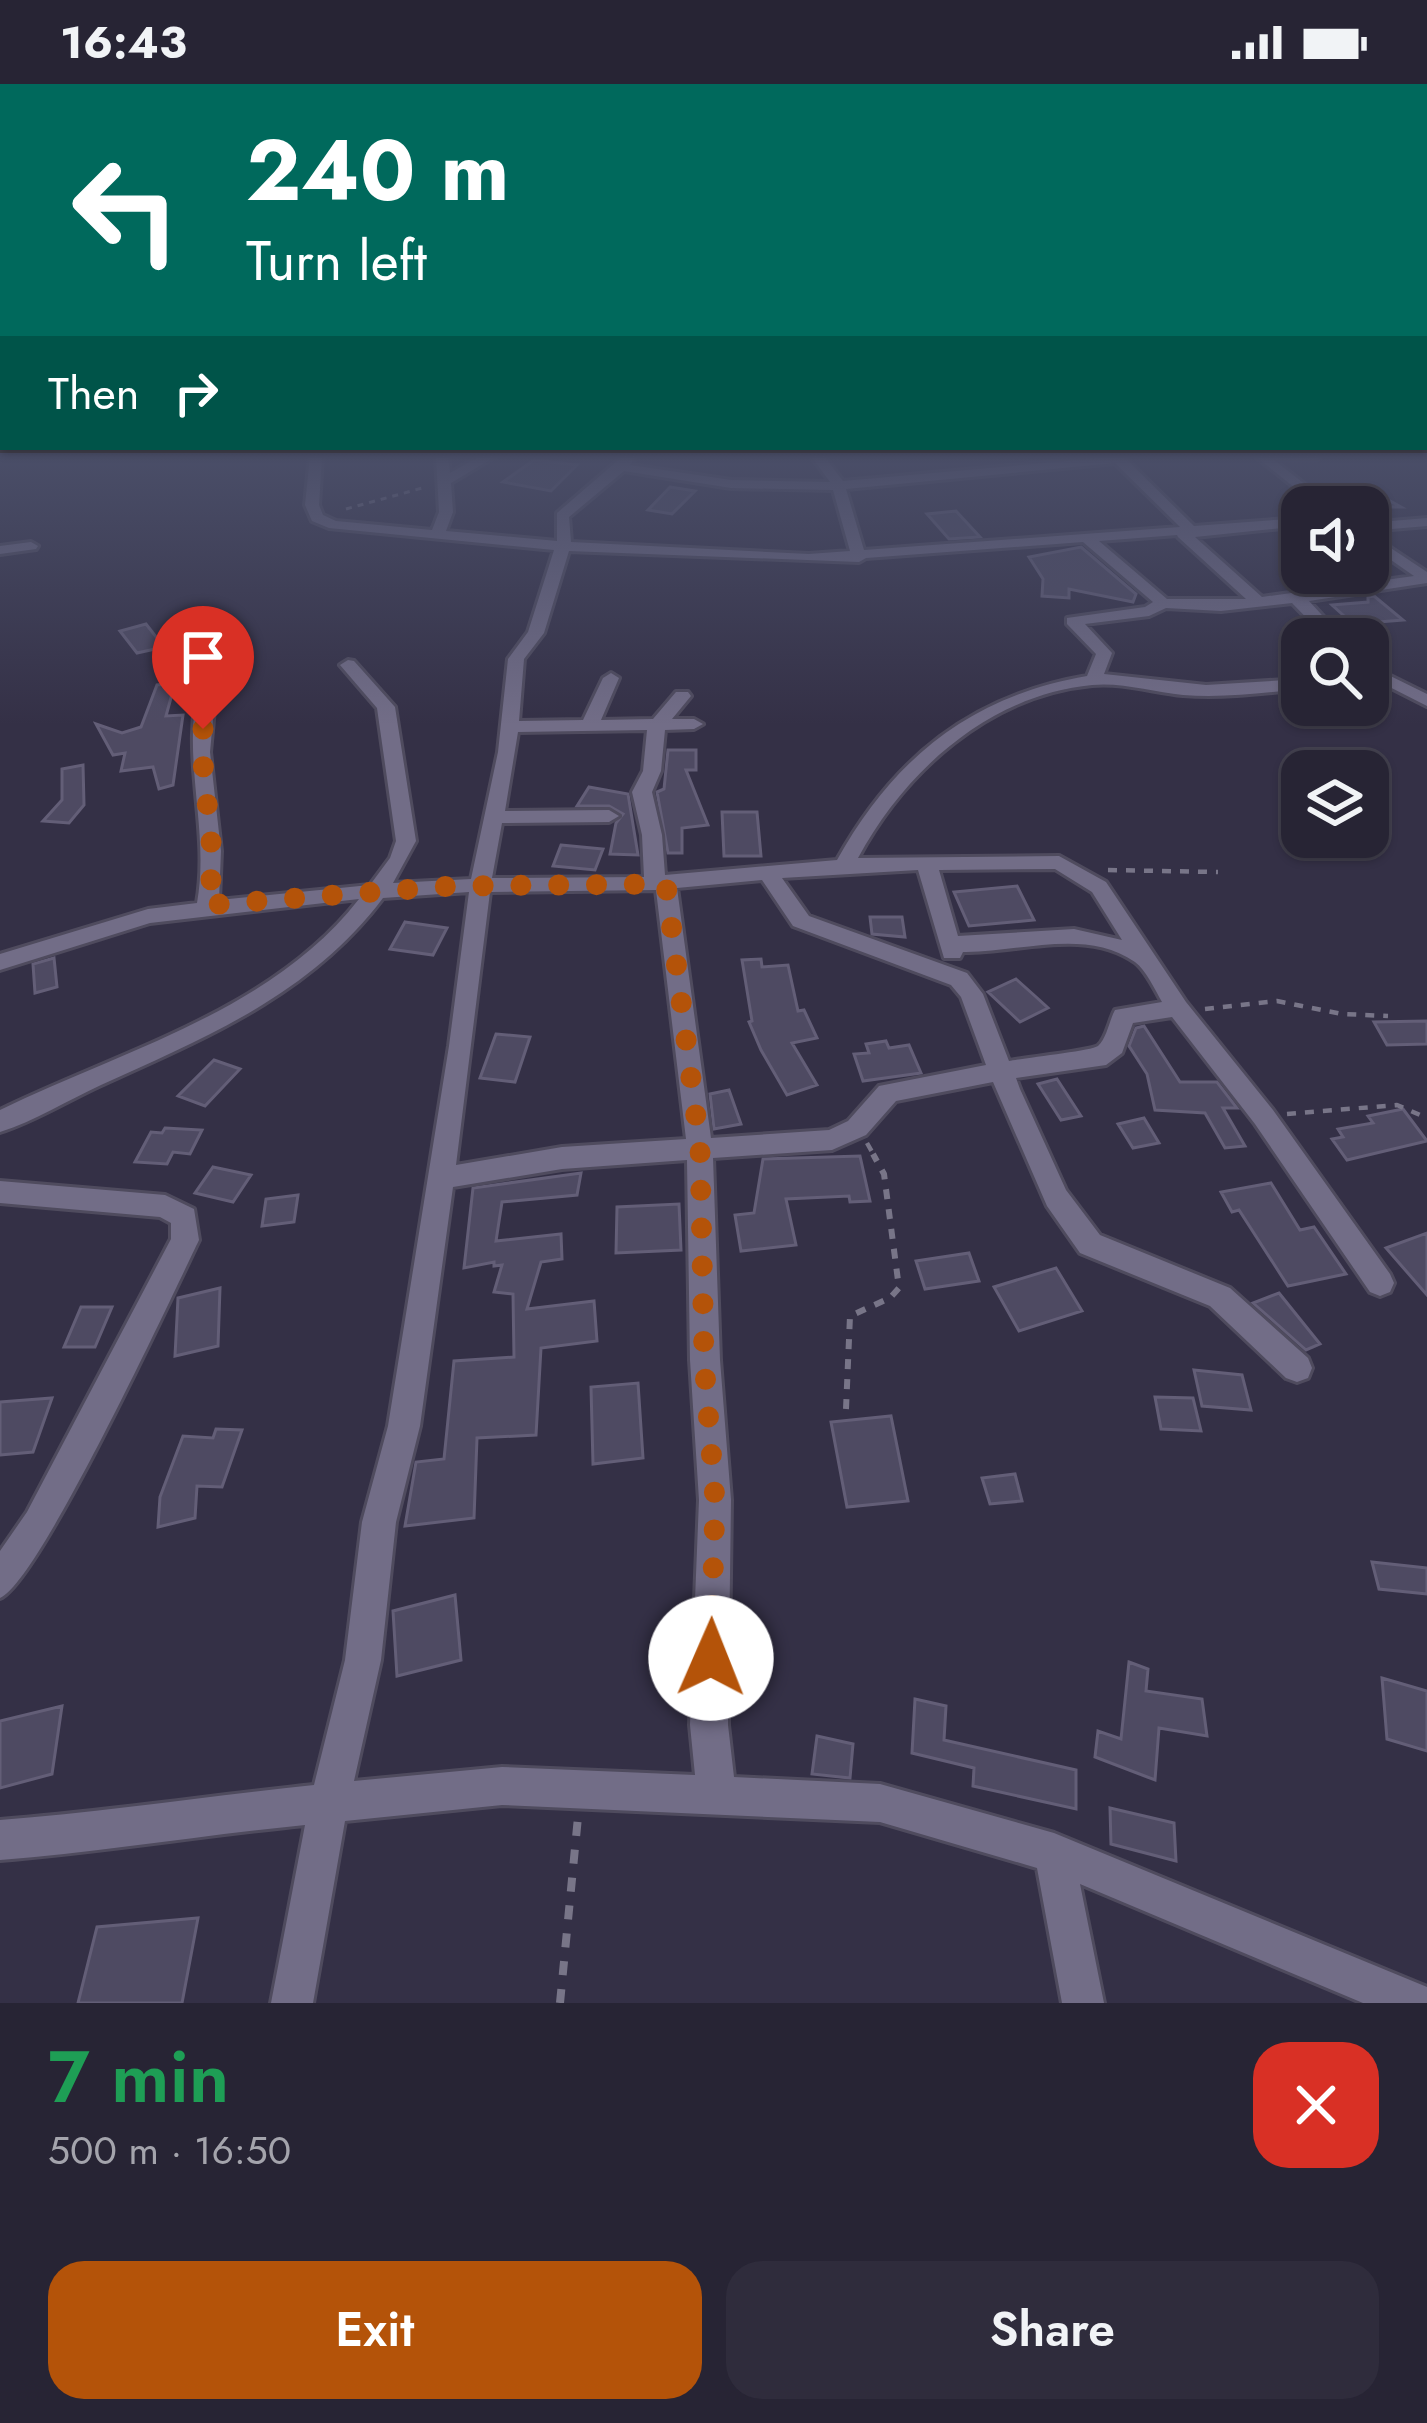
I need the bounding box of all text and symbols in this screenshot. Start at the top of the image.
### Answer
text: 16:43 [60,10,187,75]
text: 240 m [246,110,509,232]
icon: left [48,132,204,288]
text: Turn left [246,222,427,300]
icon: right [163,360,229,426]
text: Then [48,361,139,426]
map controls [1281,486,1389,858]
button: sound [1281,486,1389,594]
pin [152,606,254,729]
button: search [1281,618,1389,726]
icon: arrive [170,624,236,690]
button: layers [1281,750,1389,858]
position arrow [648,1595,774,1721]
text: 7 min [48,2025,229,2129]
button: close [1253,2042,1379,2168]
text: 500 m · 16:50 [48,2122,291,2179]
button: Exit [48,2261,702,2399]
button: Share [726,2261,1379,2399]

